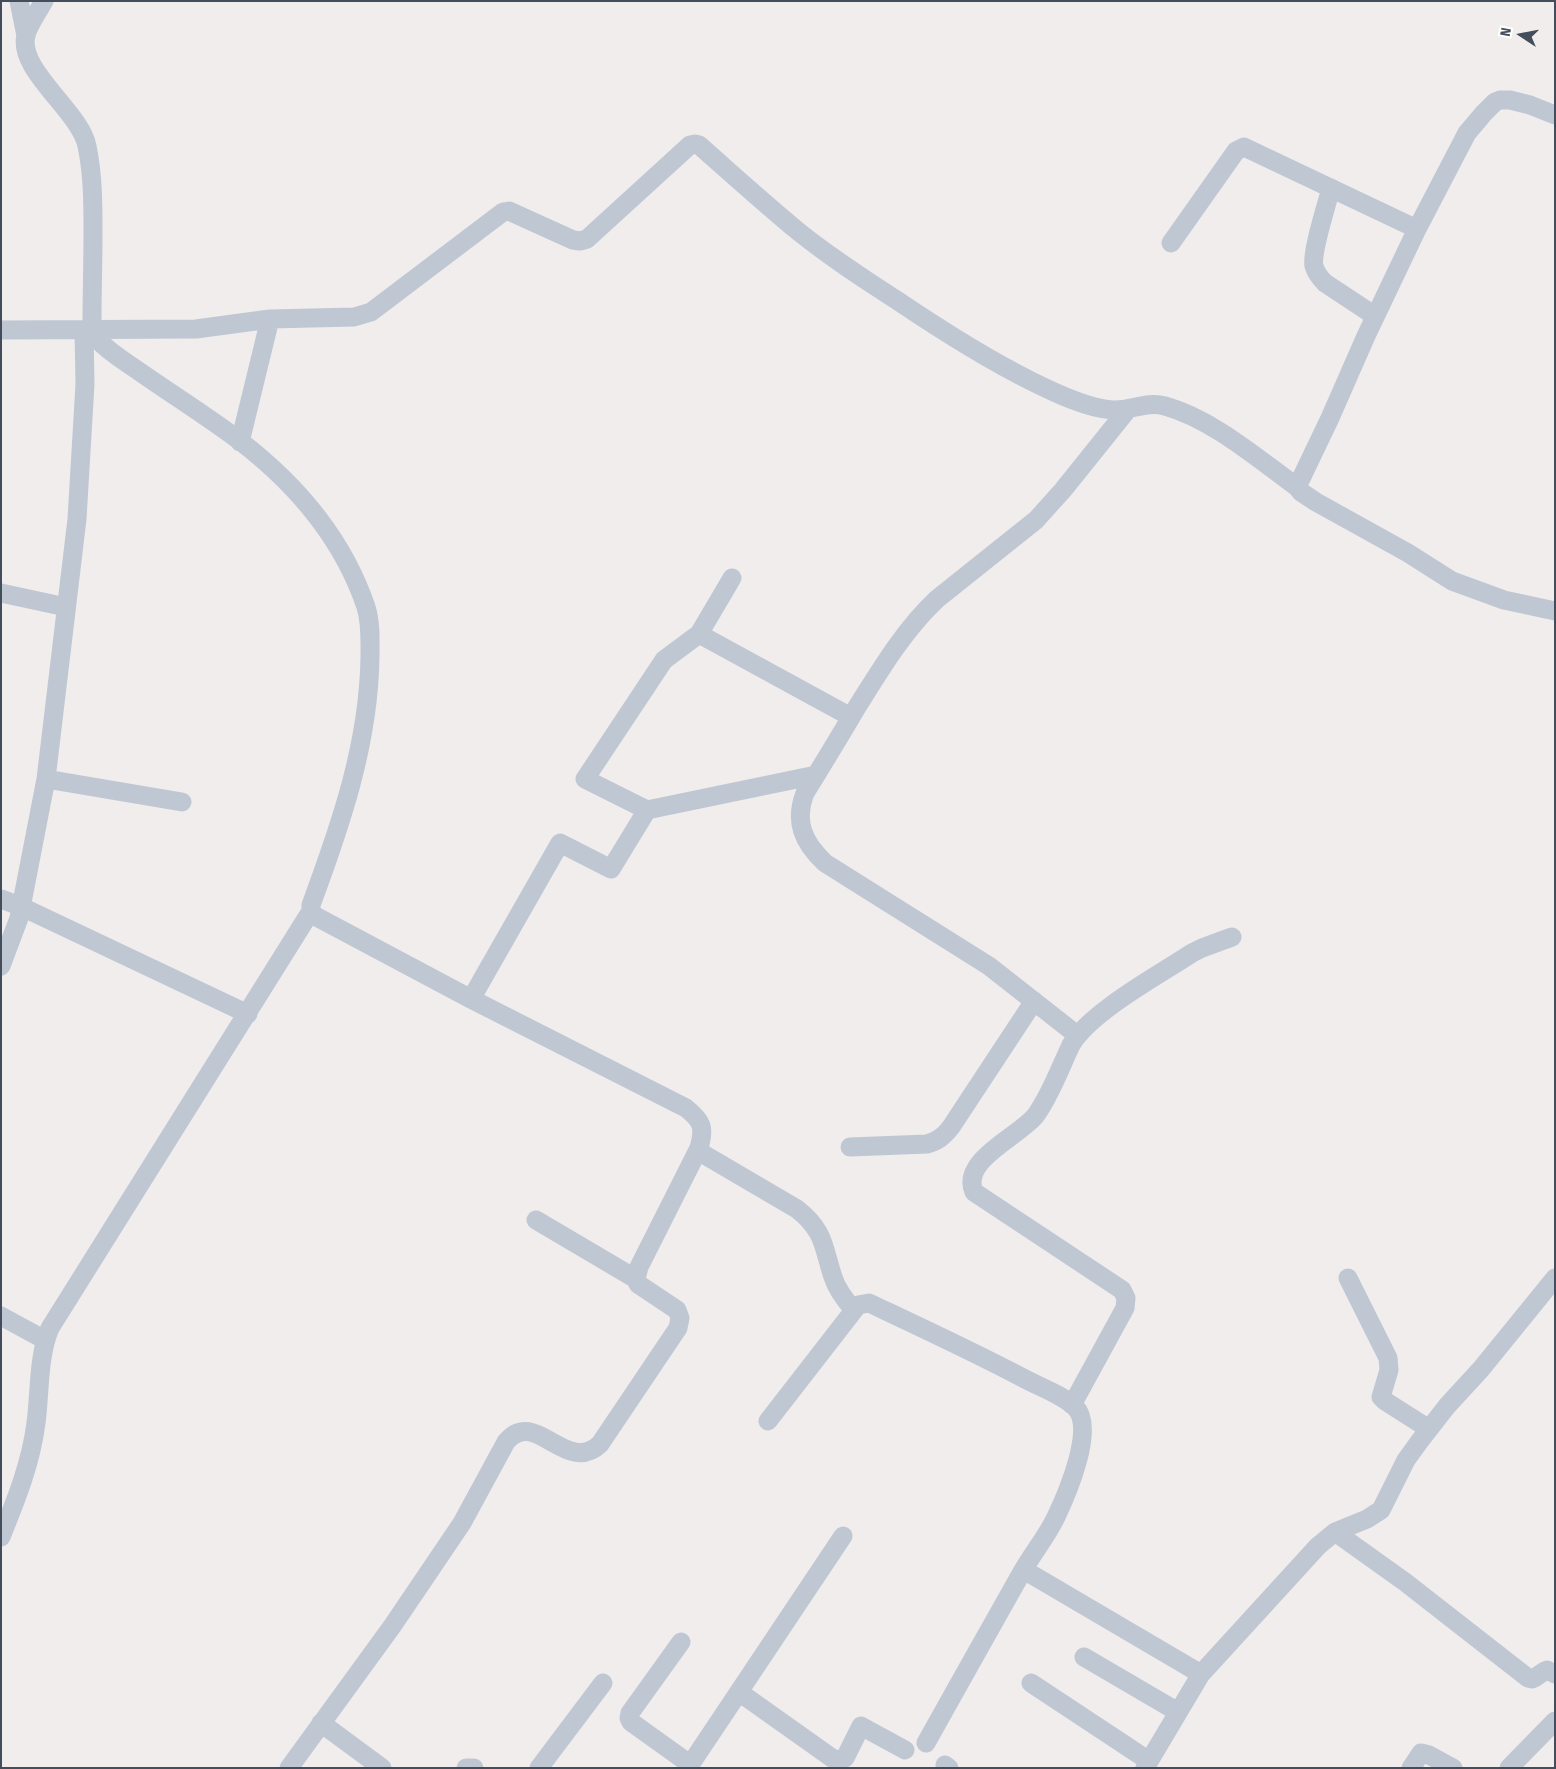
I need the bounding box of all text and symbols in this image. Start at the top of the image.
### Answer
north arrow [1496,10,1546,60]
text: N [1497,26,1515,38]

